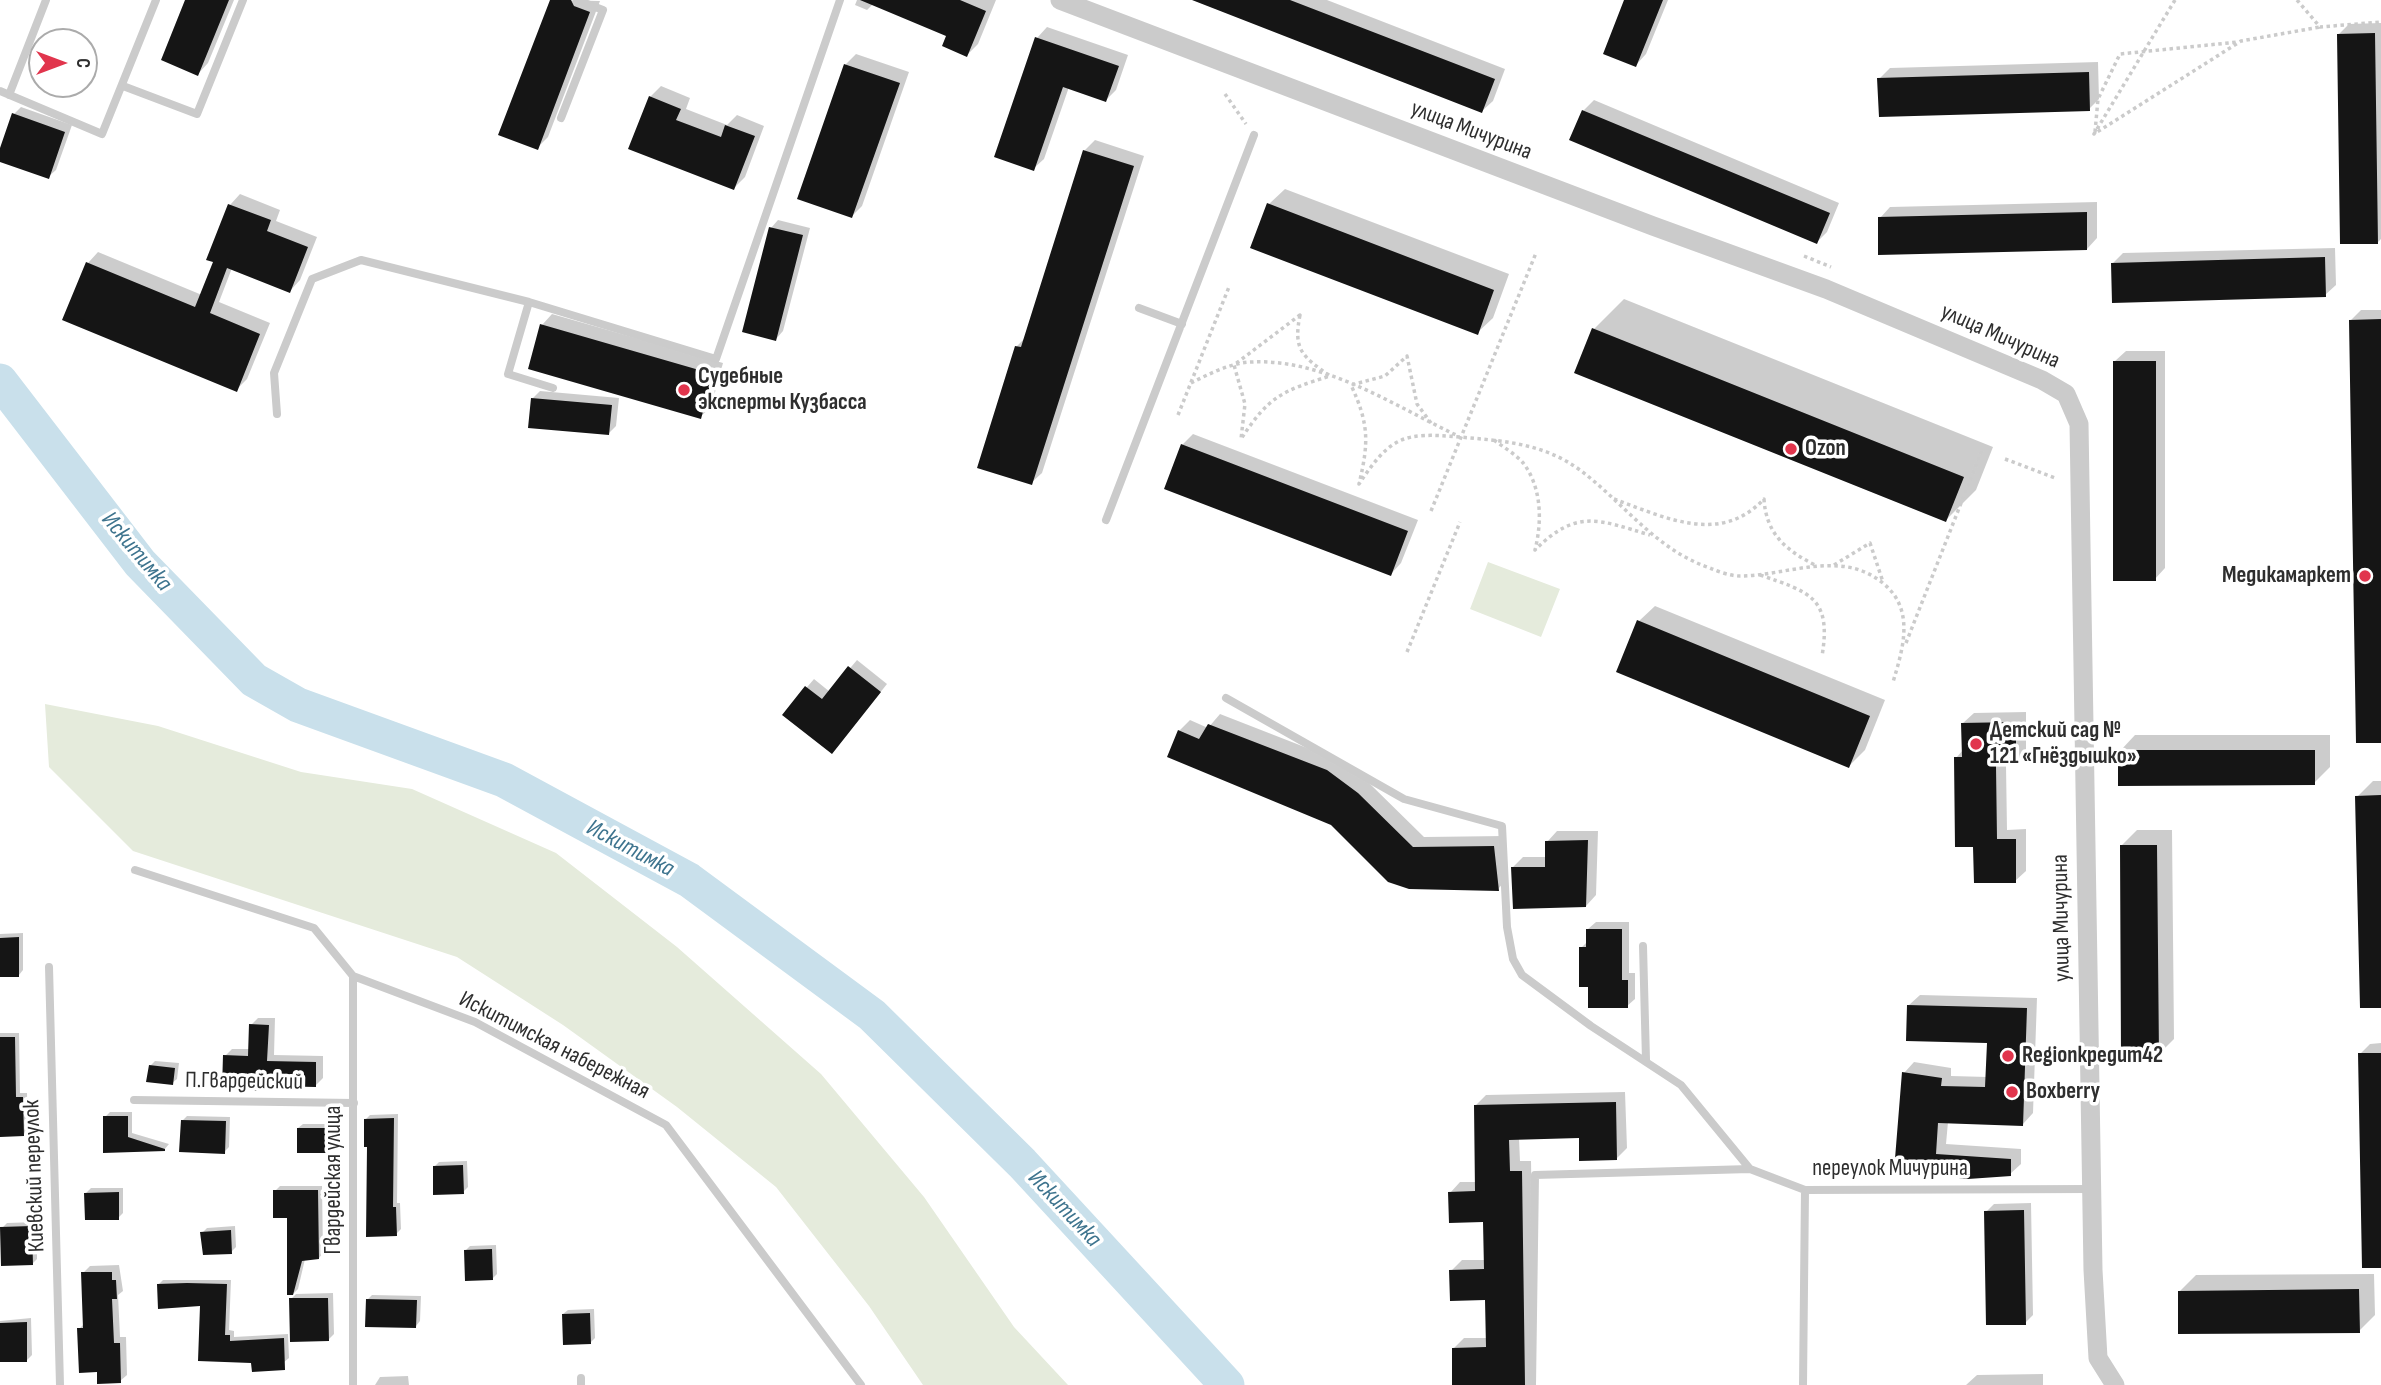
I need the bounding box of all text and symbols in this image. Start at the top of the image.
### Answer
north arrow [28,28,98,98]
text: С [71,58,94,68]
street label: улица Мичурина [1407,95,1535,167]
street label: улица Мичурина [1936,298,2064,376]
place label: Судебные эксперты Кузбасса [698,363,867,417]
marker: Судебные эксперты Кузбасса [676,382,692,398]
place label: Ozon [1805,435,1846,463]
marker: Ozon [1783,441,1799,457]
water label: Искитимка [94,506,178,598]
place label: Медикамаркет [2222,562,2351,590]
marker: Медикамаркет [2357,568,2373,584]
place label: Детский сад № 121 «Гнёздышко» [1990,717,2137,771]
marker: Детский сад № 121 «Гнёздышко» [1968,736,1984,752]
water label: Искитимка [581,814,679,884]
street label: улица Мичурина [2047,854,2077,982]
street label: Искитимская набережная [454,986,654,1106]
place label: Regionкредит42 [2022,1042,2163,1070]
marker: Regionкредит42 [2000,1048,2016,1064]
street label: П.Гвардейский [185,1067,303,1097]
place label: Boxberry [2026,1078,2100,1106]
marker: Boxberry [2004,1084,2020,1100]
street label: Киевский переулок [19,1099,51,1253]
street label: Гвардейская улица [320,1106,348,1254]
street label: переулок Мичурина [1812,1155,1968,1183]
water label: Искитимка [1021,1164,1107,1254]

